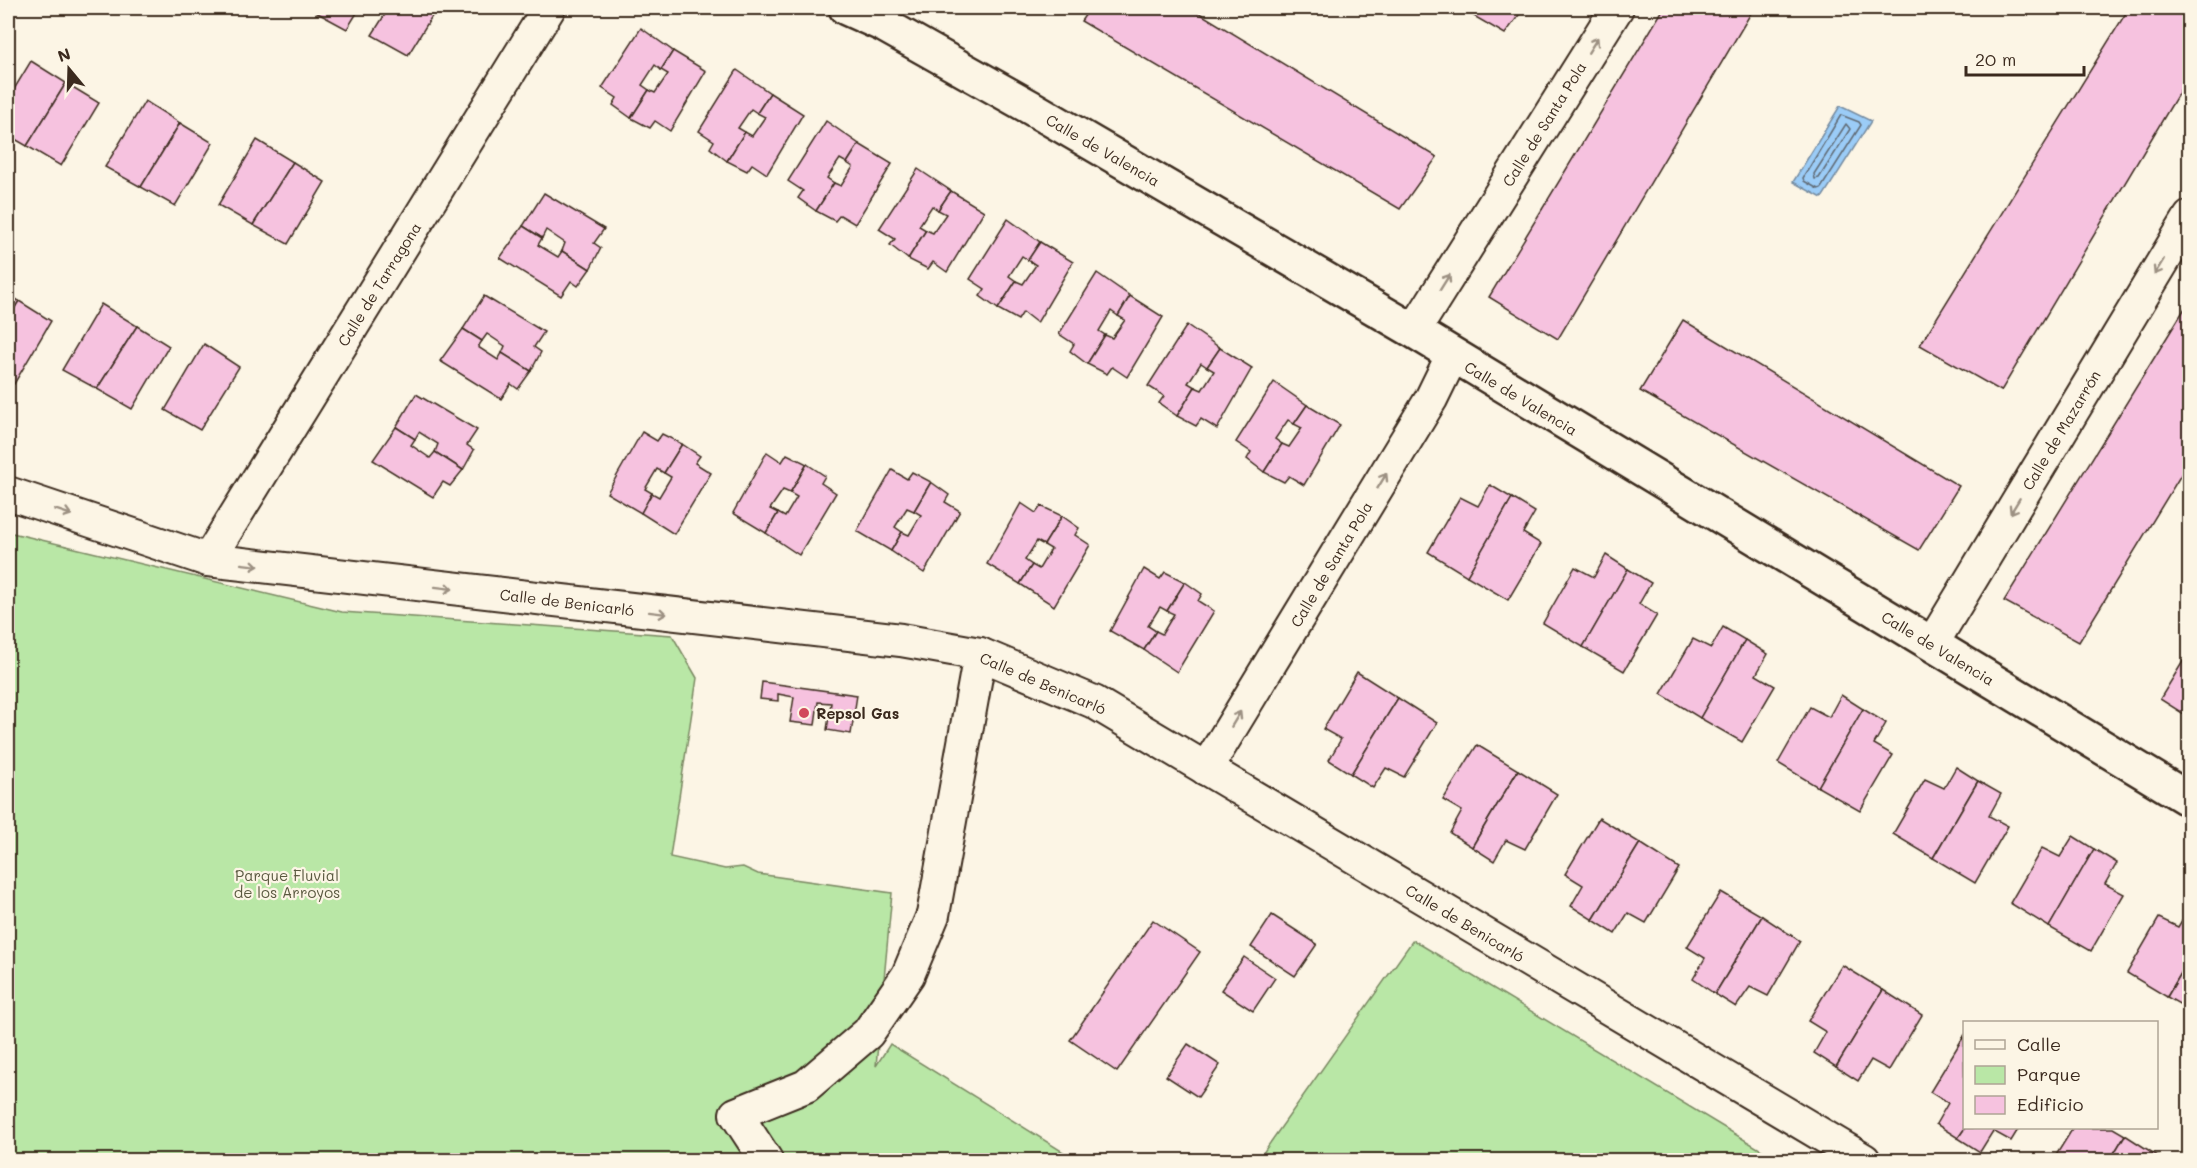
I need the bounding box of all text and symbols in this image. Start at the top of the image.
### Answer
one-way arrow [1587,37,1600,54]
north arrow [39,39,99,99]
scale bar [1966,39,2084,77]
text: N [55,42,73,66]
text: 20 m [1975,47,2016,71]
street label: Calle de Santa Pola [1498,58,1590,190]
street label: Calle de Valencia [1042,109,1164,191]
street label: Calle de Tarragona [333,218,425,350]
one-way arrow [2153,258,2165,275]
one-way arrow [1439,274,1451,291]
street label: Calle de Valencia [1461,356,1581,440]
street label: Calle de Mazarrón [2017,366,2105,494]
one-way arrow [1376,473,1388,490]
street label: Calle de Santa Pola [1286,497,1376,631]
one-way arrow [2009,497,2021,514]
one-way arrow [53,507,72,518]
one-way arrow [240,560,259,571]
one-way arrow [433,583,453,594]
street label: Calle de Benicarló [499,584,635,620]
street label: Calle de Valencia [1878,606,1998,690]
one-way arrow [648,608,668,619]
street label: Calle de Benicarló [977,647,1109,719]
place label: Repsol Gas [816,703,899,723]
marker: Repsol Gas [797,706,811,720]
one-way arrow [1230,711,1243,728]
park label: Parque Fluvial de los Arroyos [234,865,340,902]
street label: Calle de Benicarló [1402,880,1528,966]
legend [1963,1021,2158,1129]
text: Calle [2017,1032,2061,1056]
text: Parque [2017,1062,2081,1086]
text: Edificio [2017,1092,2084,1116]

